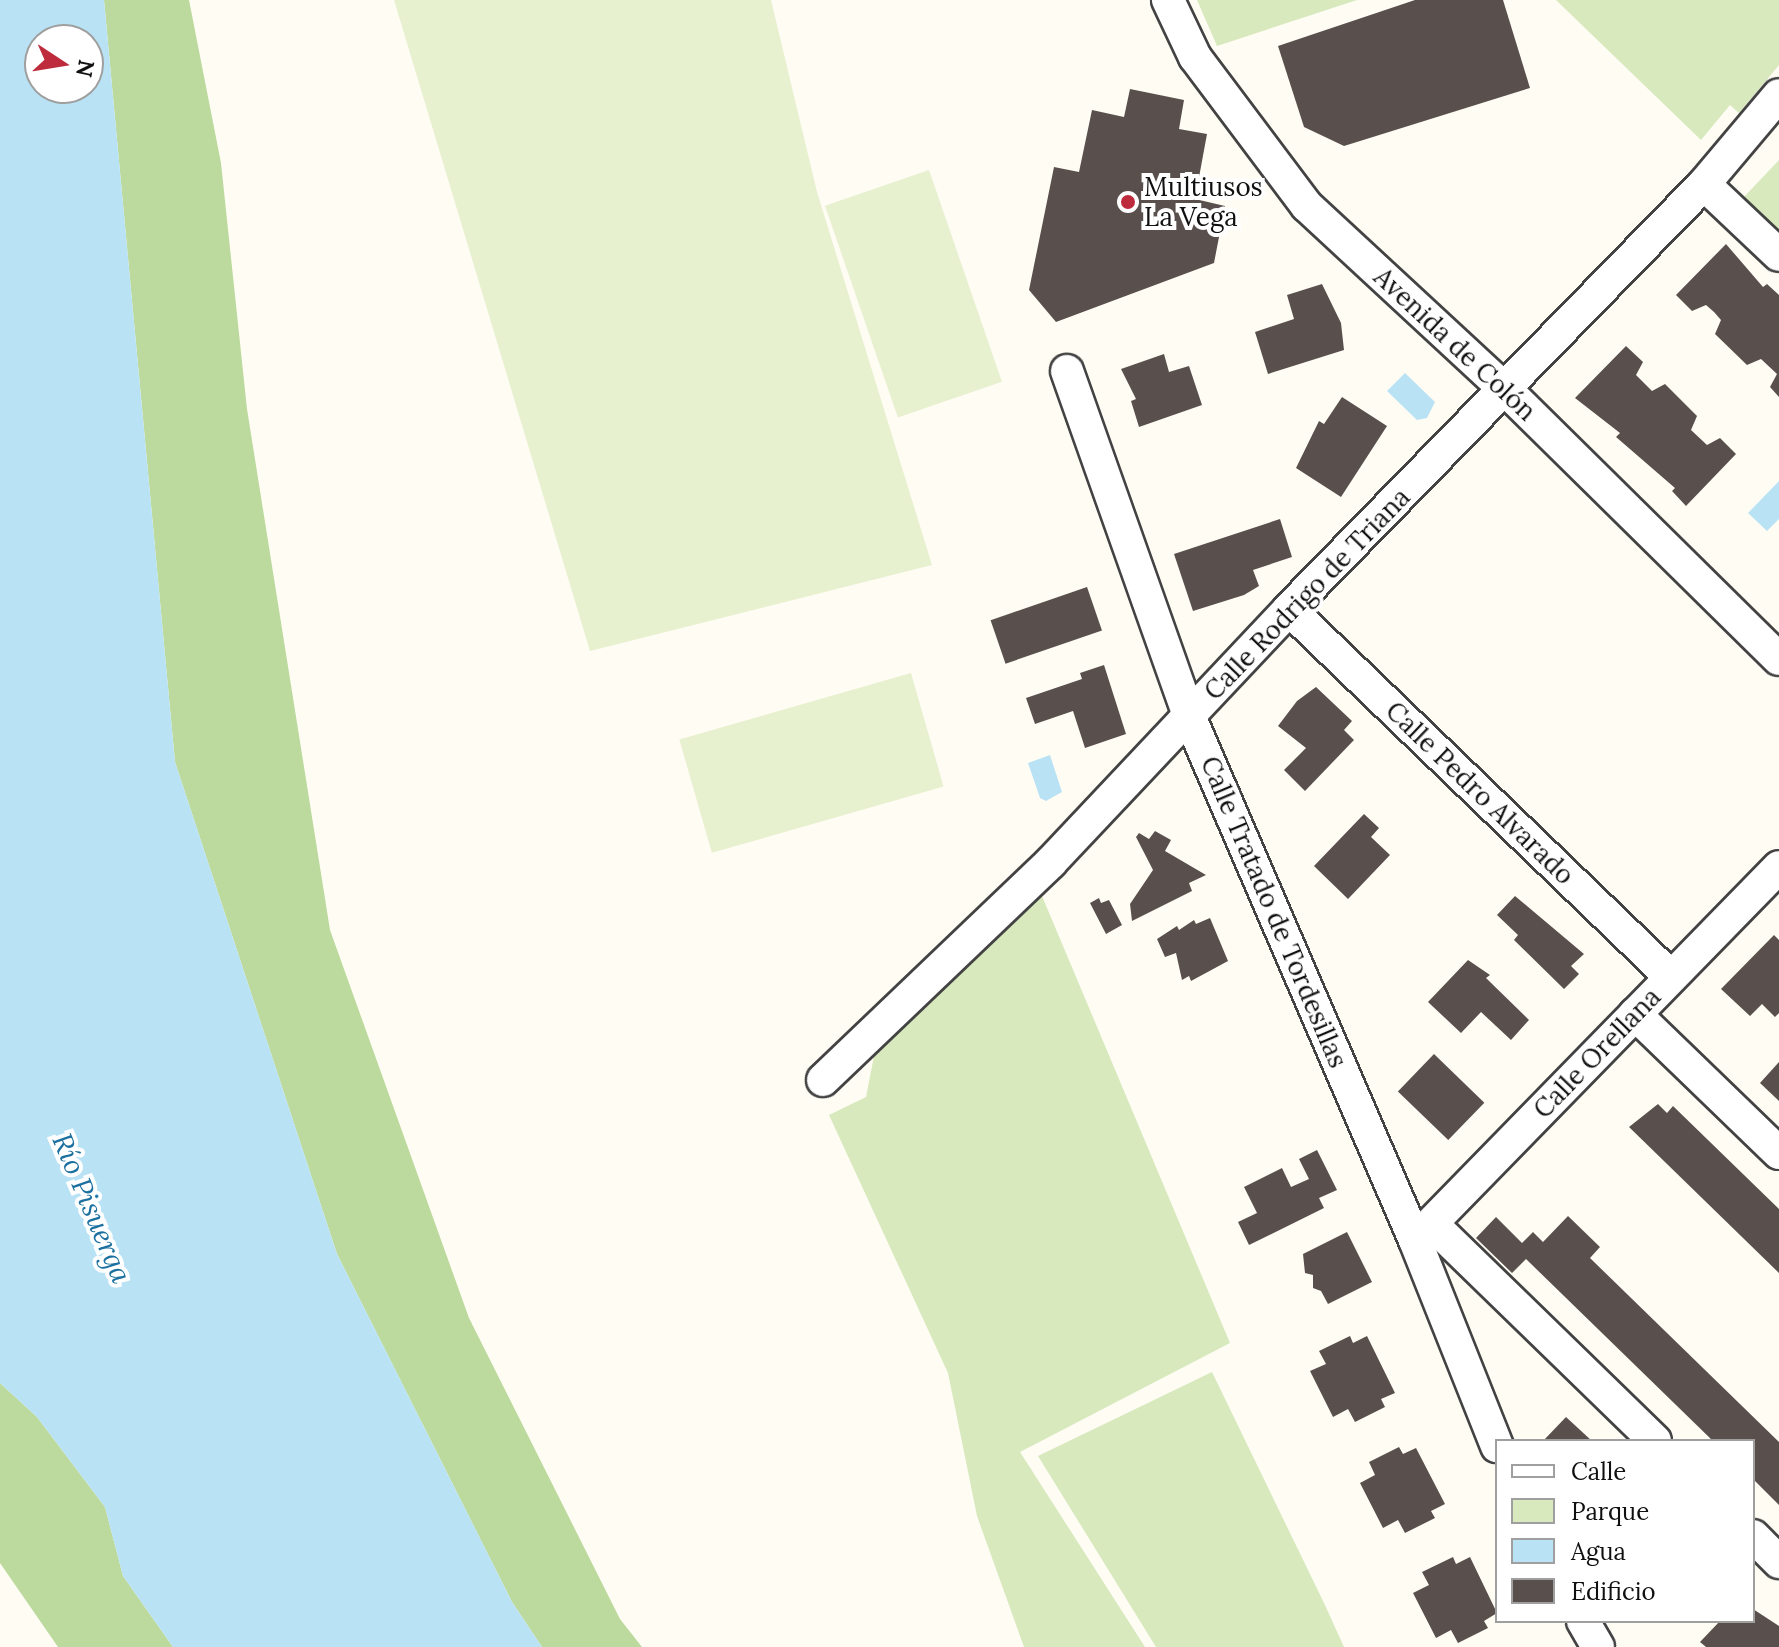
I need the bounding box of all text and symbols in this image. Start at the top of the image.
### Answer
north arrow [24,24,104,104]
text: N [70,57,101,80]
place label: Multiusos La Vega [1144,171,1263,232]
marker: Multiusos La Vega [1119,193,1137,211]
street label: Avenida de Colón [1368,261,1542,427]
street label: Calle Rodrigo de Triana [1198,482,1416,706]
street label: Calle Pedro Alvarado [1379,695,1581,891]
street label: Calle Tratado de Tordesillas [1194,752,1354,1072]
street label: Calle Orellana [1527,981,1667,1125]
water label: Río Pisuerga [46,1128,138,1288]
legend [1495,1439,1755,1623]
text: Calle [1571,1456,1626,1487]
text: Parque [1571,1496,1649,1527]
text: Agua [1571,1536,1626,1567]
text: Edificio [1571,1576,1656,1607]

